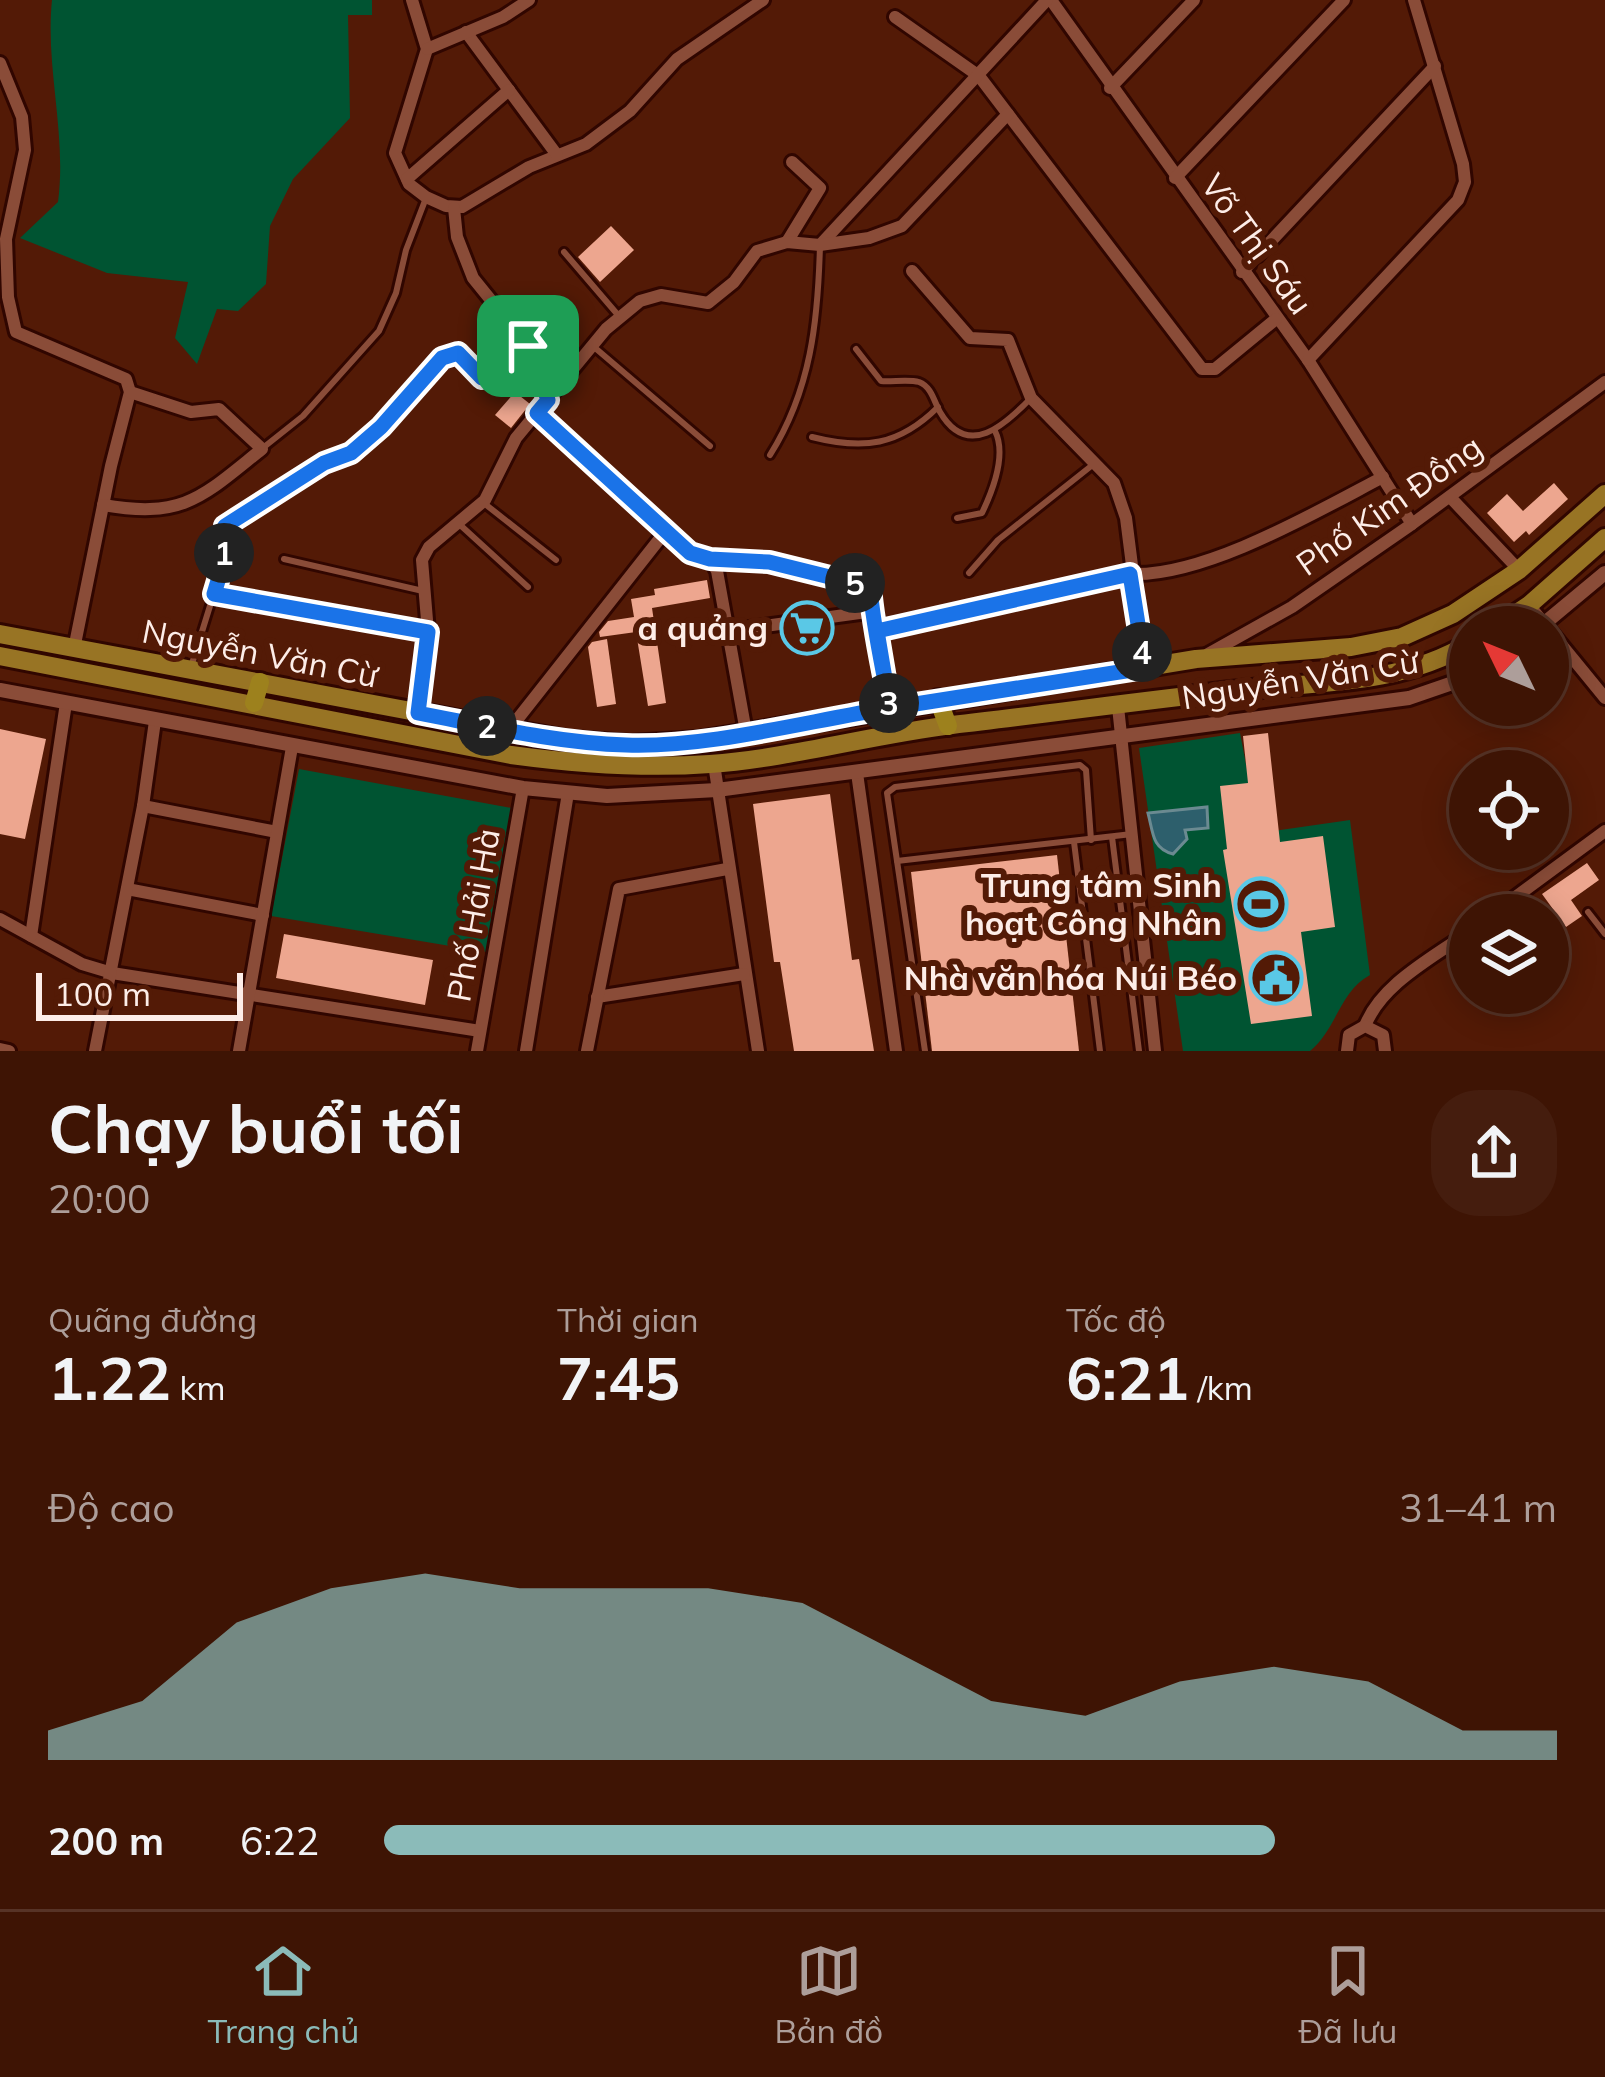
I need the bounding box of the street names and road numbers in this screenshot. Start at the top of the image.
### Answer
street label: Võ Thị Sáu [1193,165,1322,322]
street label: Phố Kim Đồng [1288,425,1490,584]
street label: Nguyễn Văn Cừ [139,610,383,696]
street label: Nguyễn Văn Cừ [1179,639,1423,717]
street label: Phố Hải Hà [437,825,508,1005]

